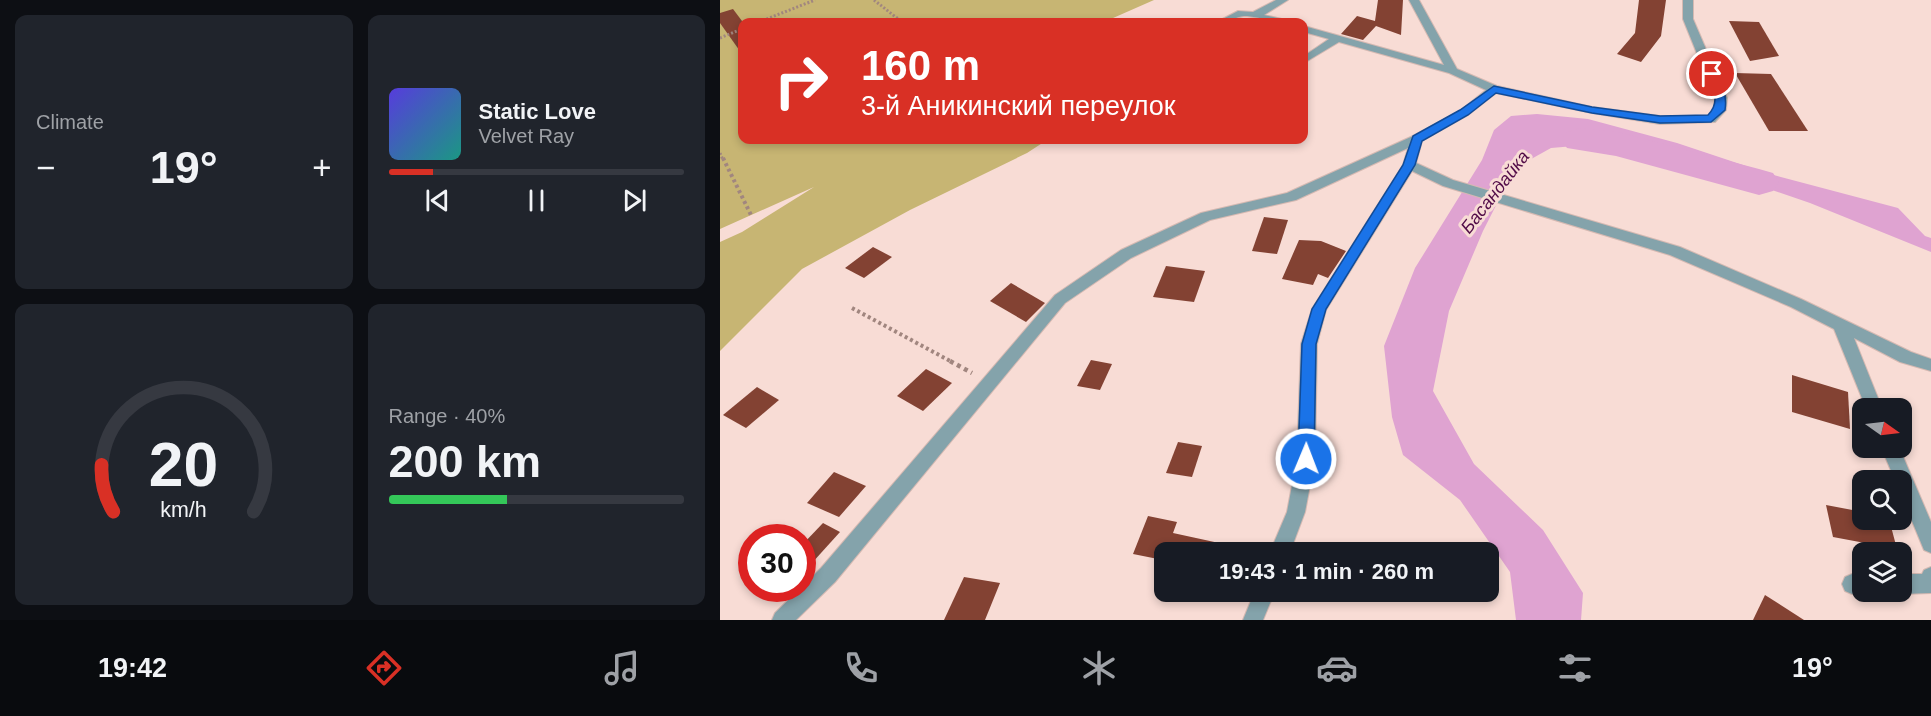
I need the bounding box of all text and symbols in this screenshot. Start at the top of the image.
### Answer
icon: right [762,42,840,120]
text: 160 m [861,42,980,89]
pin [1686,48,1737,99]
icon: arrive [1695,57,1728,90]
text: 3-й Аникинский переулок [861,91,1176,121]
text: Static Love [479,99,596,124]
text: Climate [36,111,104,133]
text: Velvet Ray [479,125,574,147]
text: 19° [150,142,218,193]
water label: Басандайка [1457,147,1533,237]
text: − [36,149,55,186]
text: + [312,149,332,186]
icon: previous [421,184,454,217]
icon: pause [520,184,553,217]
icon: next [618,184,651,217]
north arrow [1852,398,1912,458]
map controls [1852,398,1912,602]
text: Range · 40% [389,405,505,427]
position arrow [1274,427,1338,491]
text: 20 [149,430,218,499]
text: 200 km [389,436,541,487]
button: search [1852,470,1912,530]
text: km/h [161,498,207,522]
speed limit sign: 30 [738,524,816,602]
button: layers [1852,542,1912,602]
text: 19:43 · 1 min · 260 m [1219,559,1434,584]
icon: directions [363,647,405,689]
icon: music [601,647,643,689]
icon: phone [840,647,882,689]
icon: climate [1078,647,1120,689]
icon: car [1316,647,1358,689]
icon: filters [1554,647,1596,689]
text: 19:42 [98,653,167,683]
text: 19° [1792,653,1833,683]

